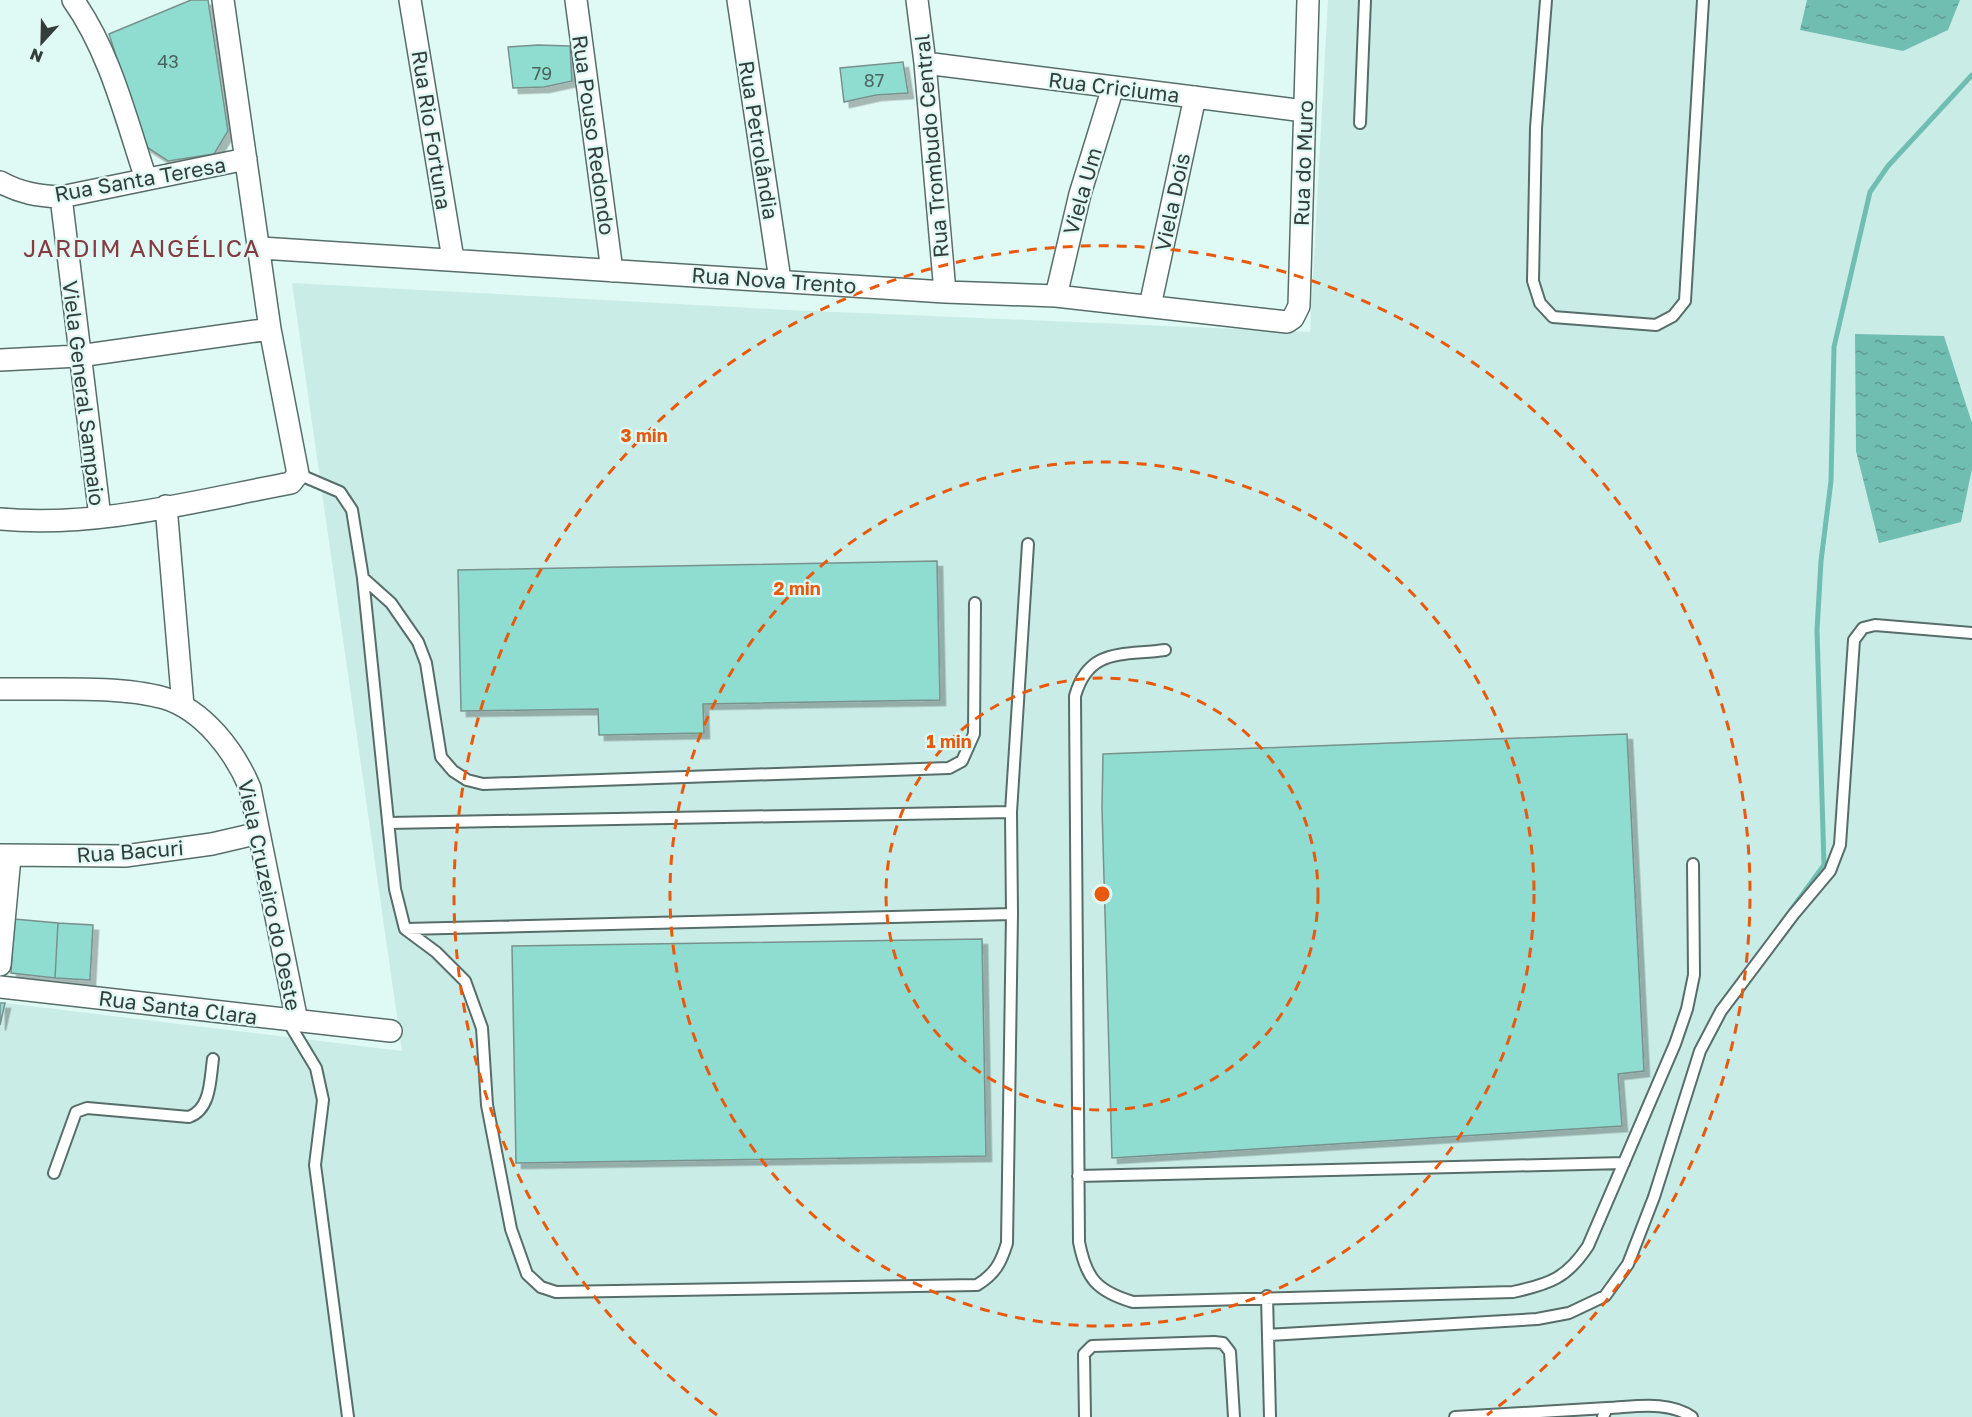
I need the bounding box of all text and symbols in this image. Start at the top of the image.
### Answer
north arrow [12,12,72,72]
street label: Rua Pouso Redondo [567,33,621,237]
street label: Rua Trombudo Central [908,33,954,259]
text: N [27,44,46,67]
street label: Rua Rio Fortuna [407,49,457,211]
house number: 43 [157,50,179,72]
street label: Rua Petrolândia [734,59,784,221]
house number: 79 [532,62,552,84]
street label: Rua Criciuma [1047,66,1181,108]
house number: 87 [864,69,884,91]
street label: Rua do Muro [1288,100,1318,226]
street label: Viela Um [1057,144,1107,238]
street label: Viela Dois [1149,150,1195,254]
street label: Rua Santa Teresa [52,151,228,207]
district label: JARDIM ANGÉLICA [23,233,261,262]
street label: Rua Nova Trento [691,261,857,299]
street label: Viela General Sampaio [57,279,111,507]
text: 3 min [620,424,668,446]
text: 2 min [773,577,821,599]
text: 1 min [926,730,972,752]
street label: Viela Cruzeiro do Oeste [233,777,307,1013]
street label: Rua Bacuri [75,834,185,868]
centre of rings [1092,884,1112,904]
street label: Rua Santa Clara [97,984,259,1030]

